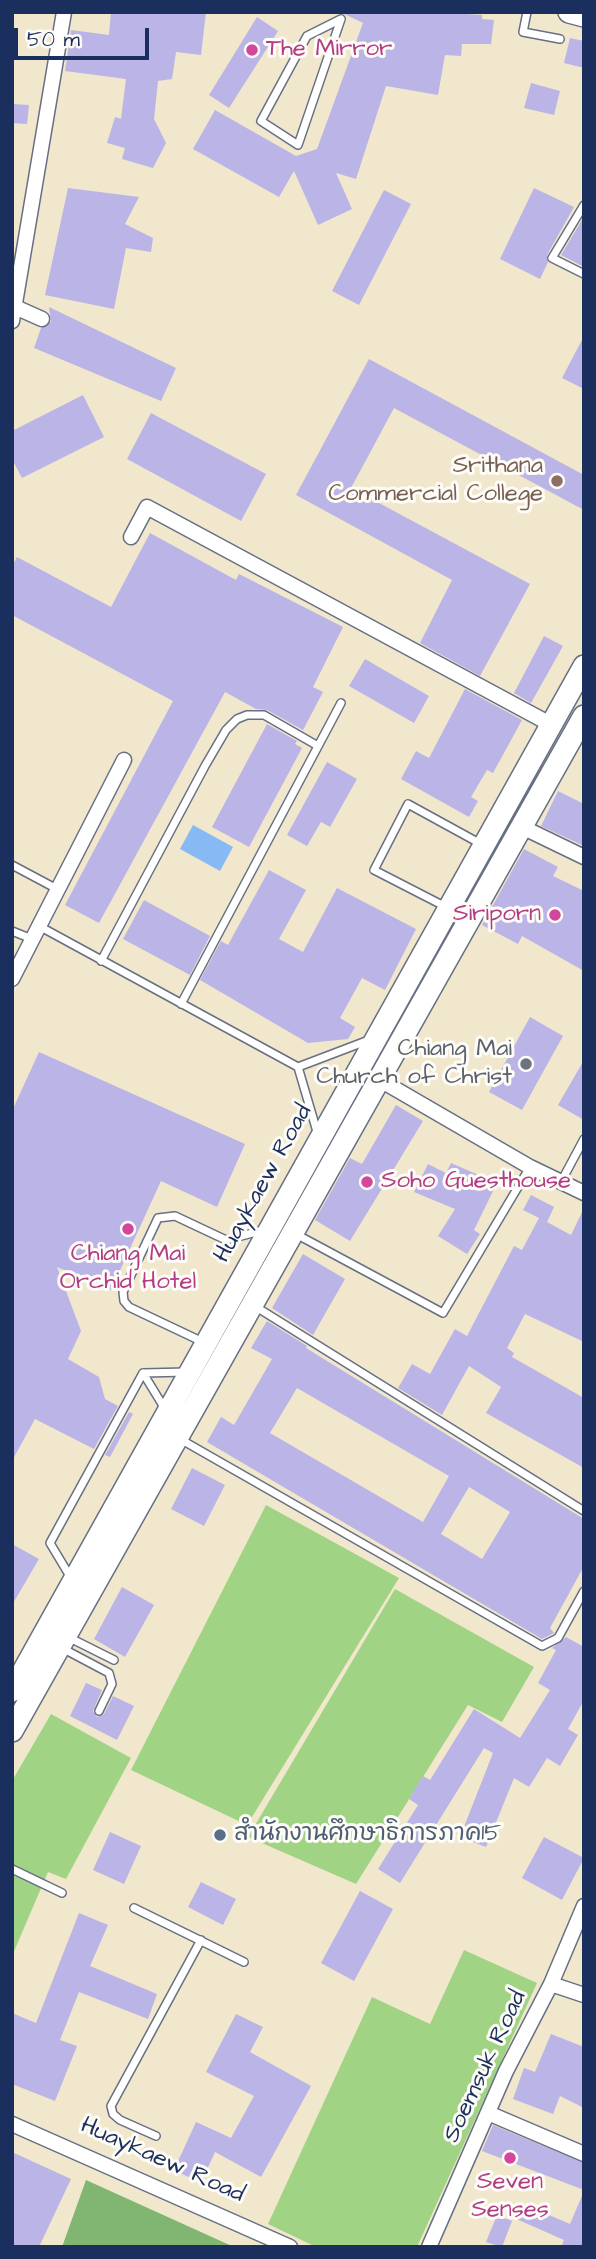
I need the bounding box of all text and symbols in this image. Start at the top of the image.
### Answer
scale bar [18,14,152,58]
text: 50 m [27,25,80,54]
place label: The Mirror [266,36,392,64]
marker: The Mirror [244,42,260,58]
place label: Srithana Commercial College [328,453,543,509]
marker: Srithana Commercial College [549,473,565,489]
place label: Siriporn [453,901,541,929]
marker: Siriporn [547,907,563,923]
place label: Chiang Mai Church of Christ [316,1036,512,1092]
marker: Chiang Mai Church of Christ [518,1056,534,1072]
street label: Huaykaew Road [209,1100,319,1268]
place label: Soho Guesthouse [381,1168,571,1196]
marker: Soho Guesthouse [359,1174,375,1190]
marker: Chiang Mai Orchid Hotel [120,1221,136,1237]
place label: Chiang Mai Orchid Hotel [60,1241,196,1297]
place label: สำนักงานศึกษาธิการภาค15 [234,1821,501,1849]
marker: สำนักงานศึกษาธิการภาค15 [212,1827,228,1843]
street label: Soemsuk Road [438,1986,534,2148]
street label: Huaykaew Road [76,2112,248,2210]
marker: Seven Senses [502,2150,518,2166]
place label: Seven Senses [471,2169,549,2225]

